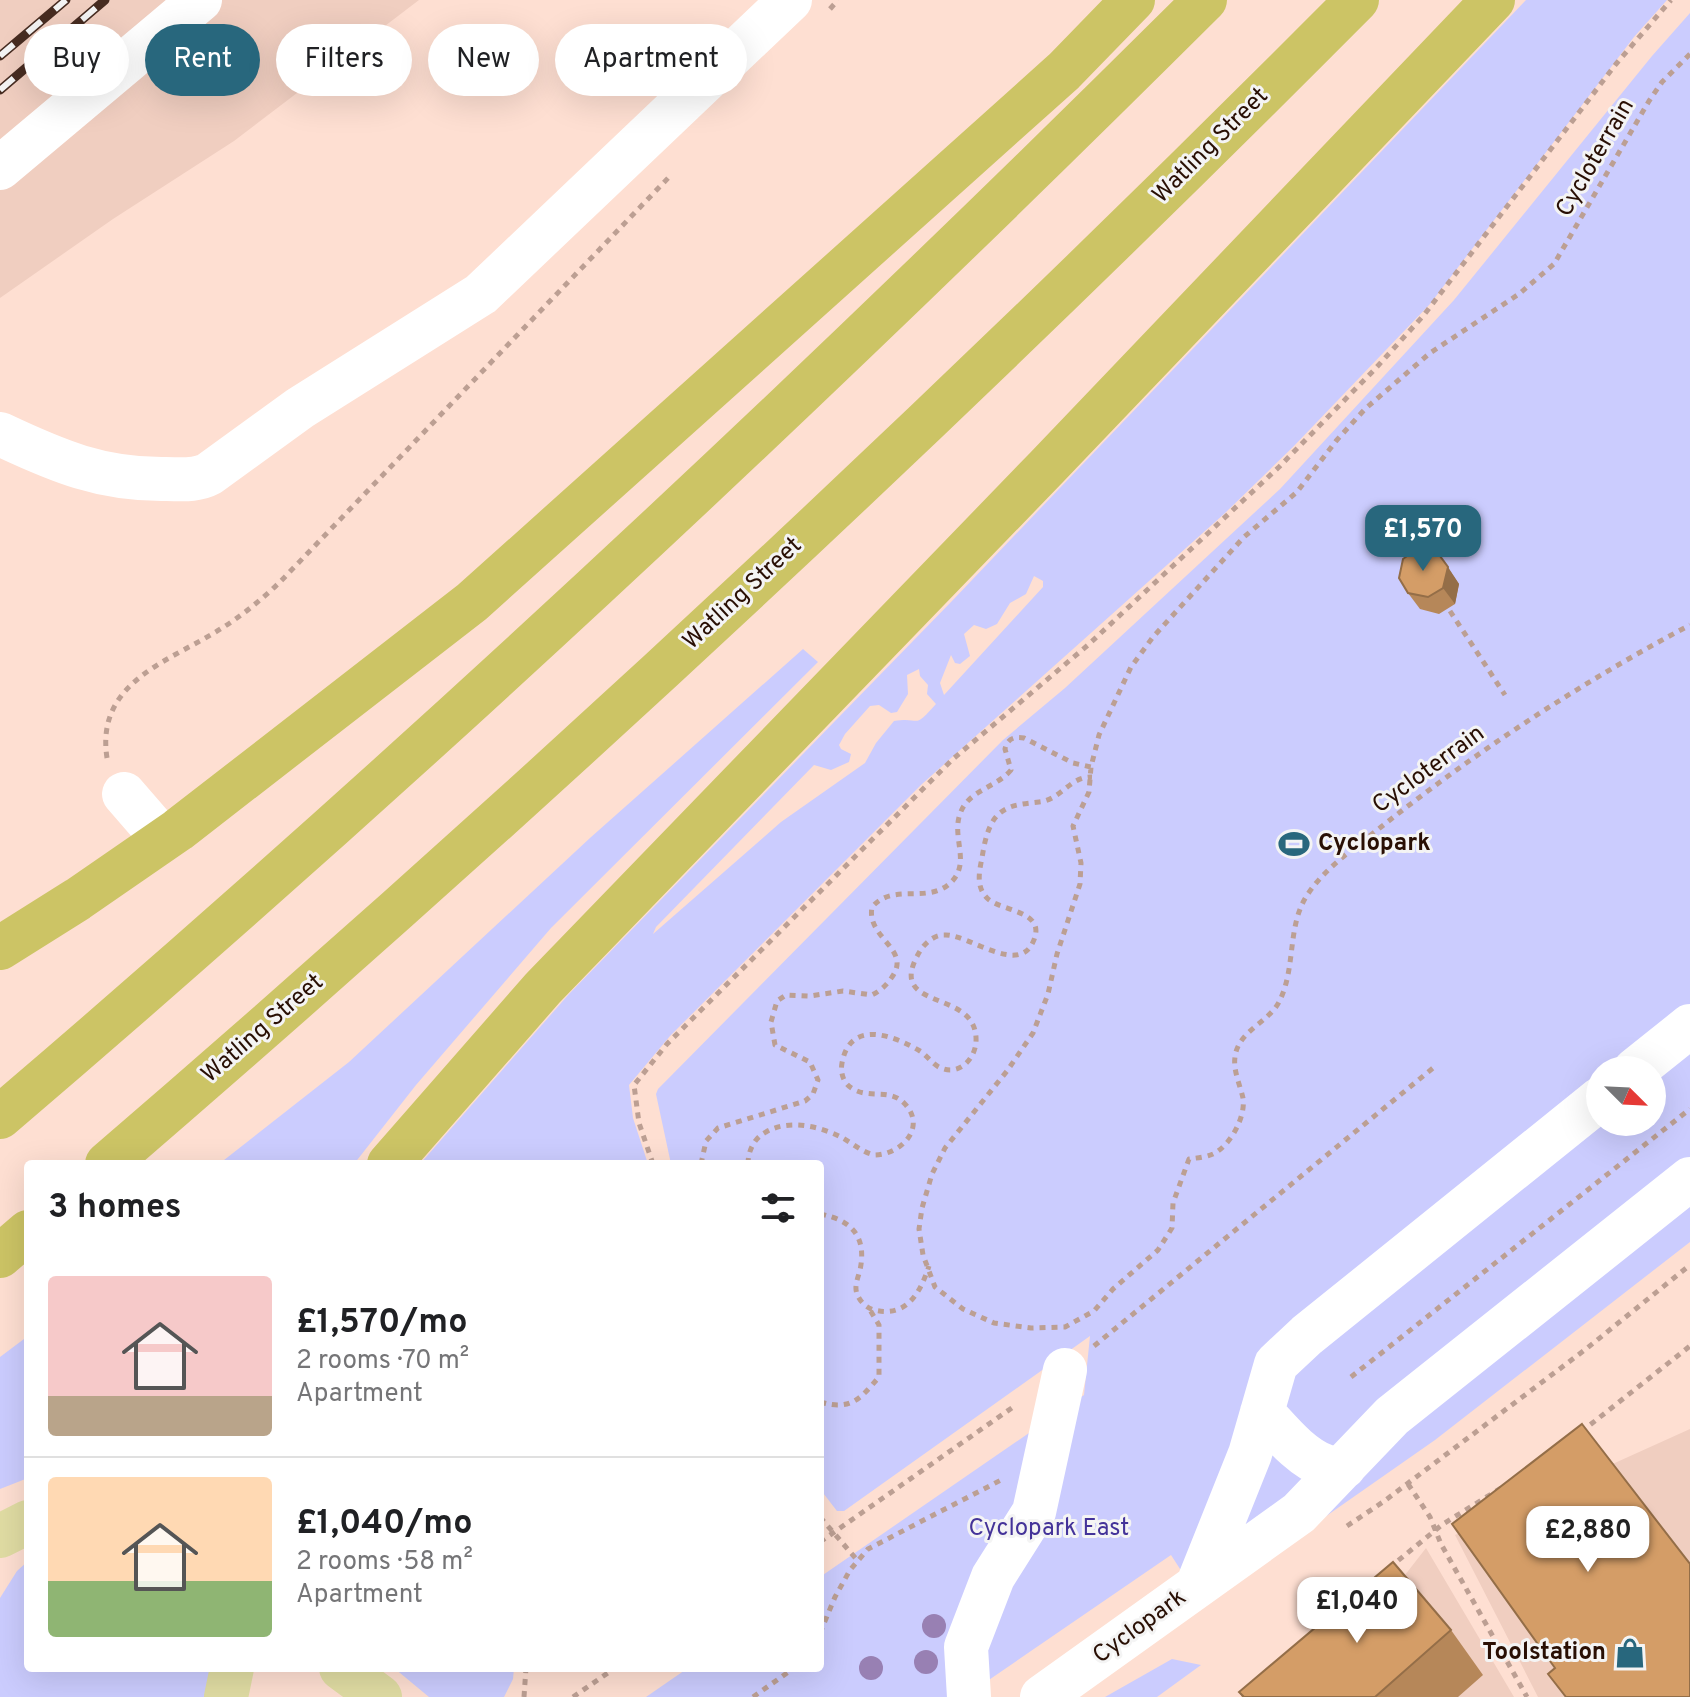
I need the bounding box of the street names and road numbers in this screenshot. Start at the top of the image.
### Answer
street label: Watling Street [1147,82,1275,210]
street label: Cycloterrain [1550,94,1642,222]
street label: Watling Street [677,531,809,657]
street label: Cycloterrain [1367,719,1491,821]
street label: Watling Street [196,968,330,1090]
street label: Cyclopark [1087,1583,1193,1671]

